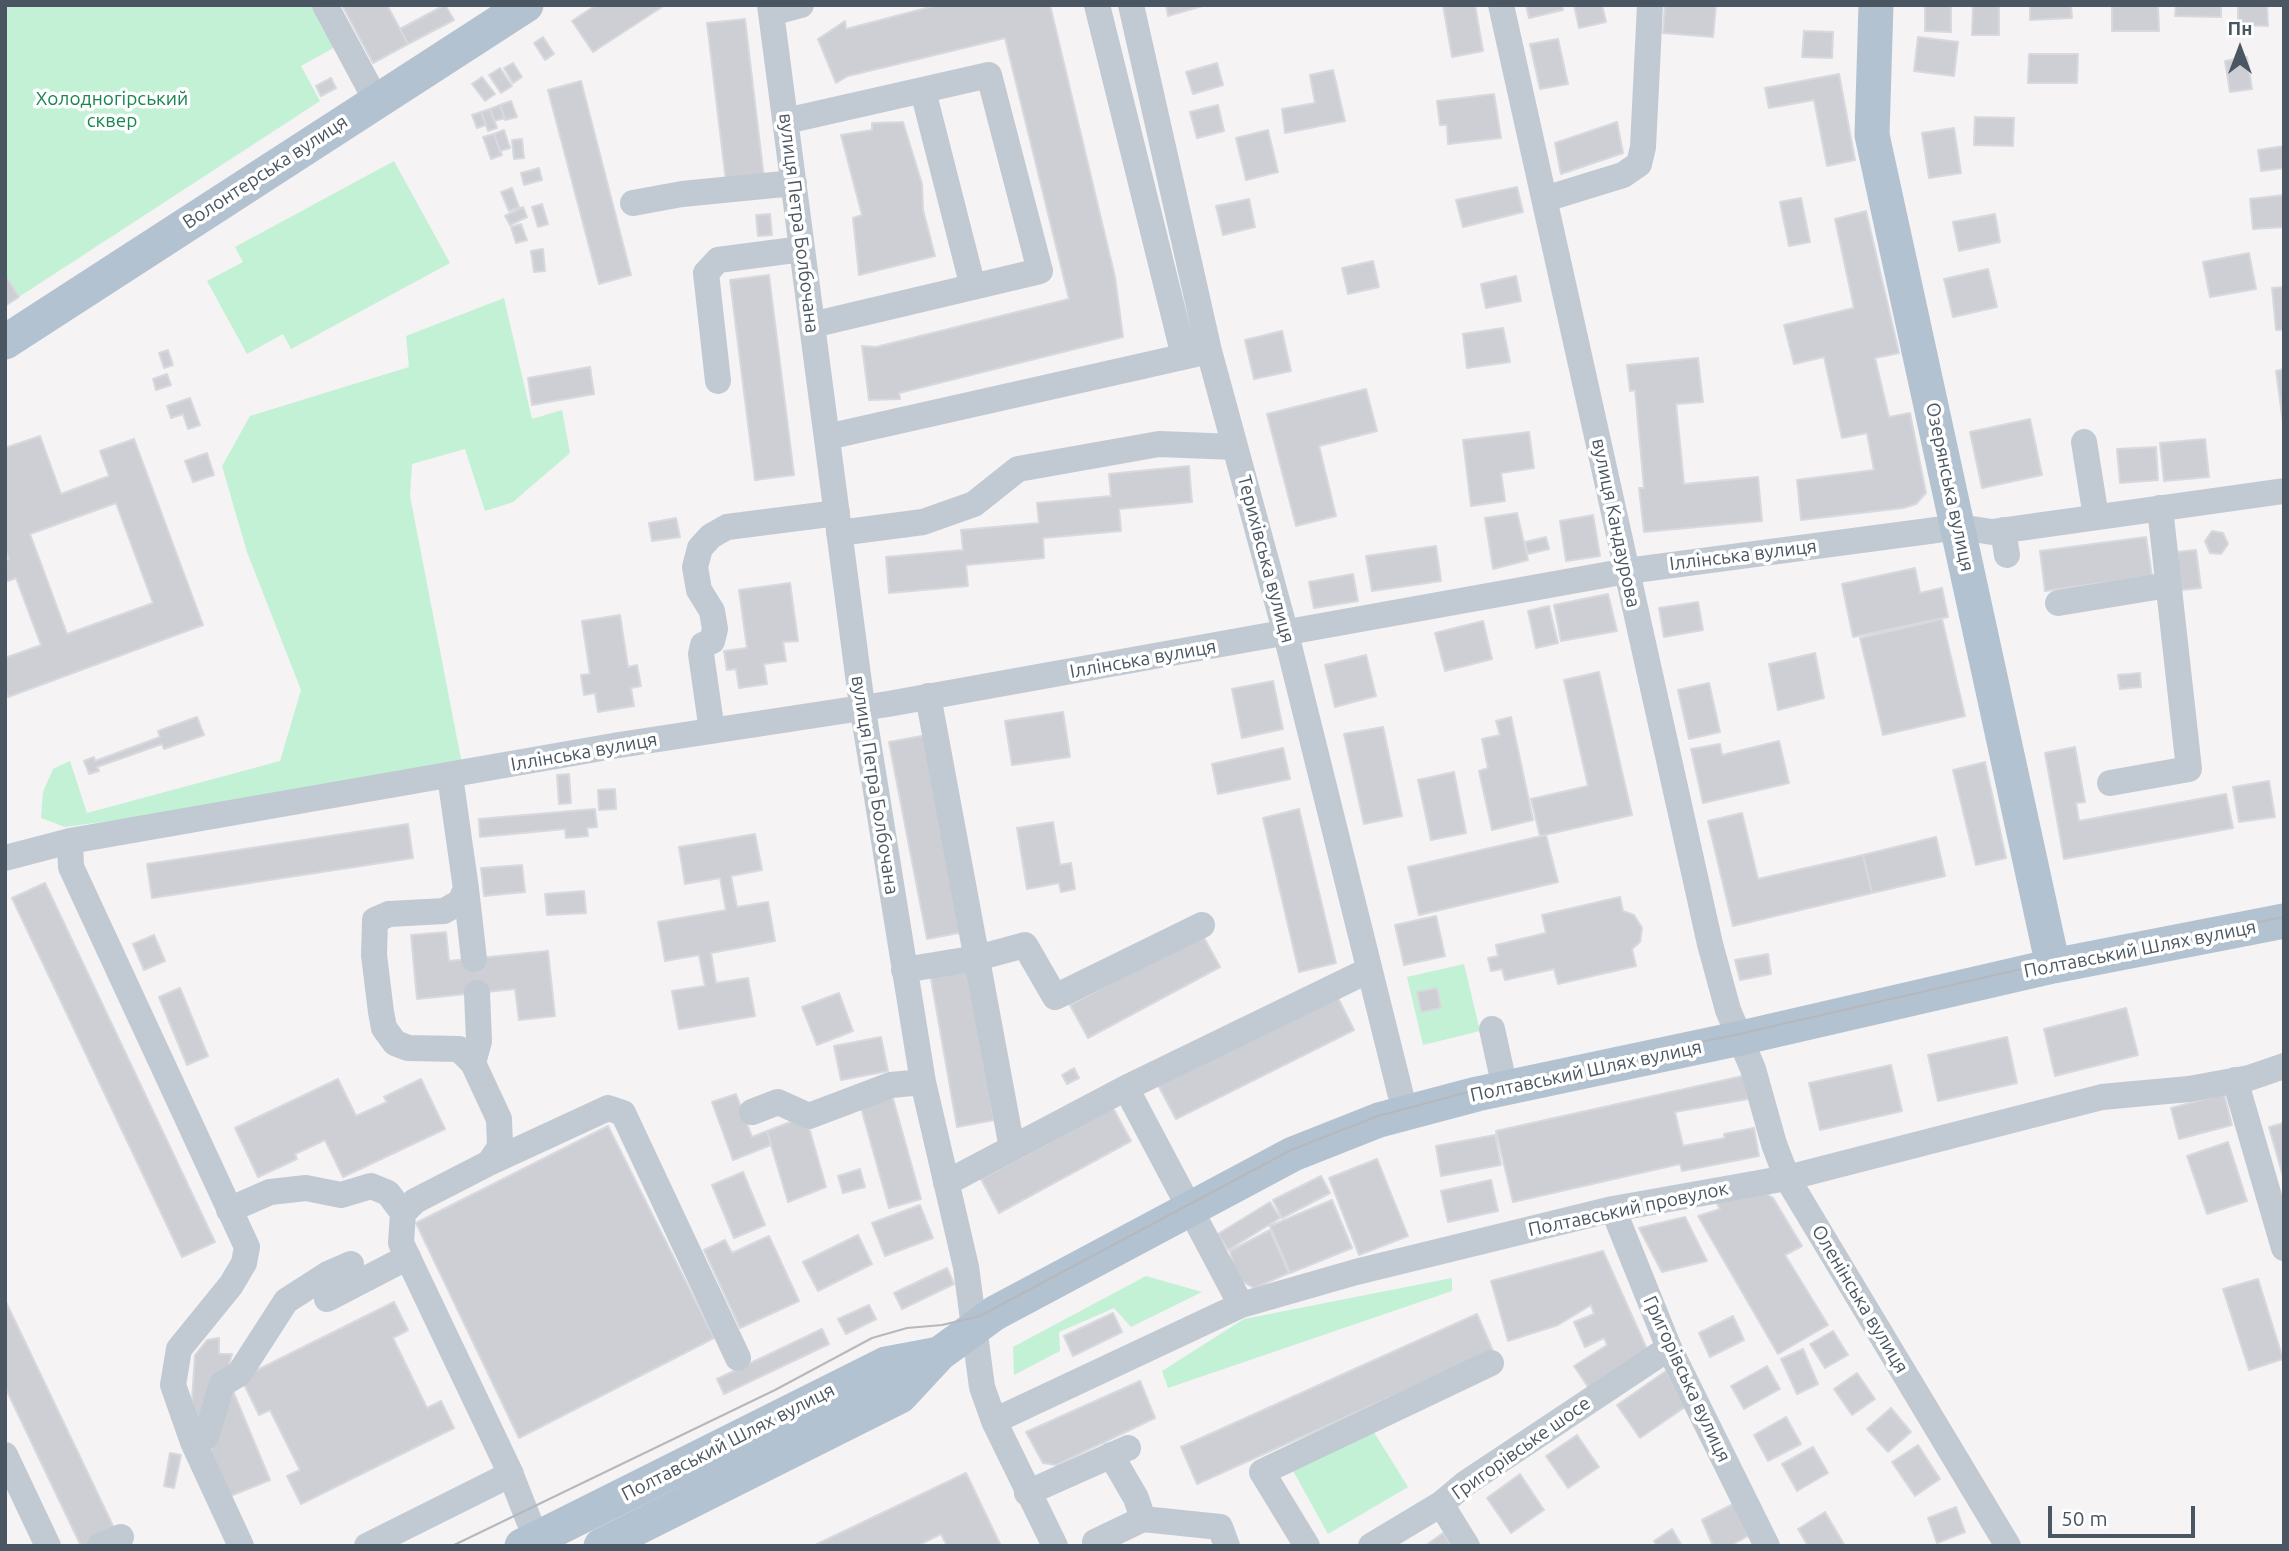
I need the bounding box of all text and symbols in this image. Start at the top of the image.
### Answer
north arrow [2205,14,2275,84]
text: Пн [2228,17,2252,39]
park label: Холодногірський сквер [36,88,188,132]
street label: Волонтерська вулиця [178,110,352,234]
street label: вулиця Петра Болбочана [774,112,824,334]
street label: Озерянська вулиця [1921,400,1979,574]
street label: вулиця Кандаурова [1587,436,1645,610]
street label: Терихівська вулиця [1233,473,1299,645]
street label: Іллінська вулиця [1668,535,1818,575]
street label: Іллінська вулиця [1068,635,1218,683]
street label: вулиця Петра Болбочана [846,674,904,896]
street label: Іллінська вулиця [509,728,659,776]
street label: Полтавський Шлях вулиця [2022,915,2258,983]
street label: Полтавський Шлях вулиця [1468,1035,1704,1107]
street label: Полтавський провулок [1526,1177,1730,1241]
street label: Оленінська вулиця [1807,1221,1913,1377]
street label: Григорівська вулиця [1638,1292,1736,1466]
street label: Полтавський Шлях вулиця [618,1378,838,1506]
street label: Григорівське шосе [1447,1392,1595,1504]
scale bar [2051,1492,2198,1536]
text: 50 m [2061,1506,2108,1530]

